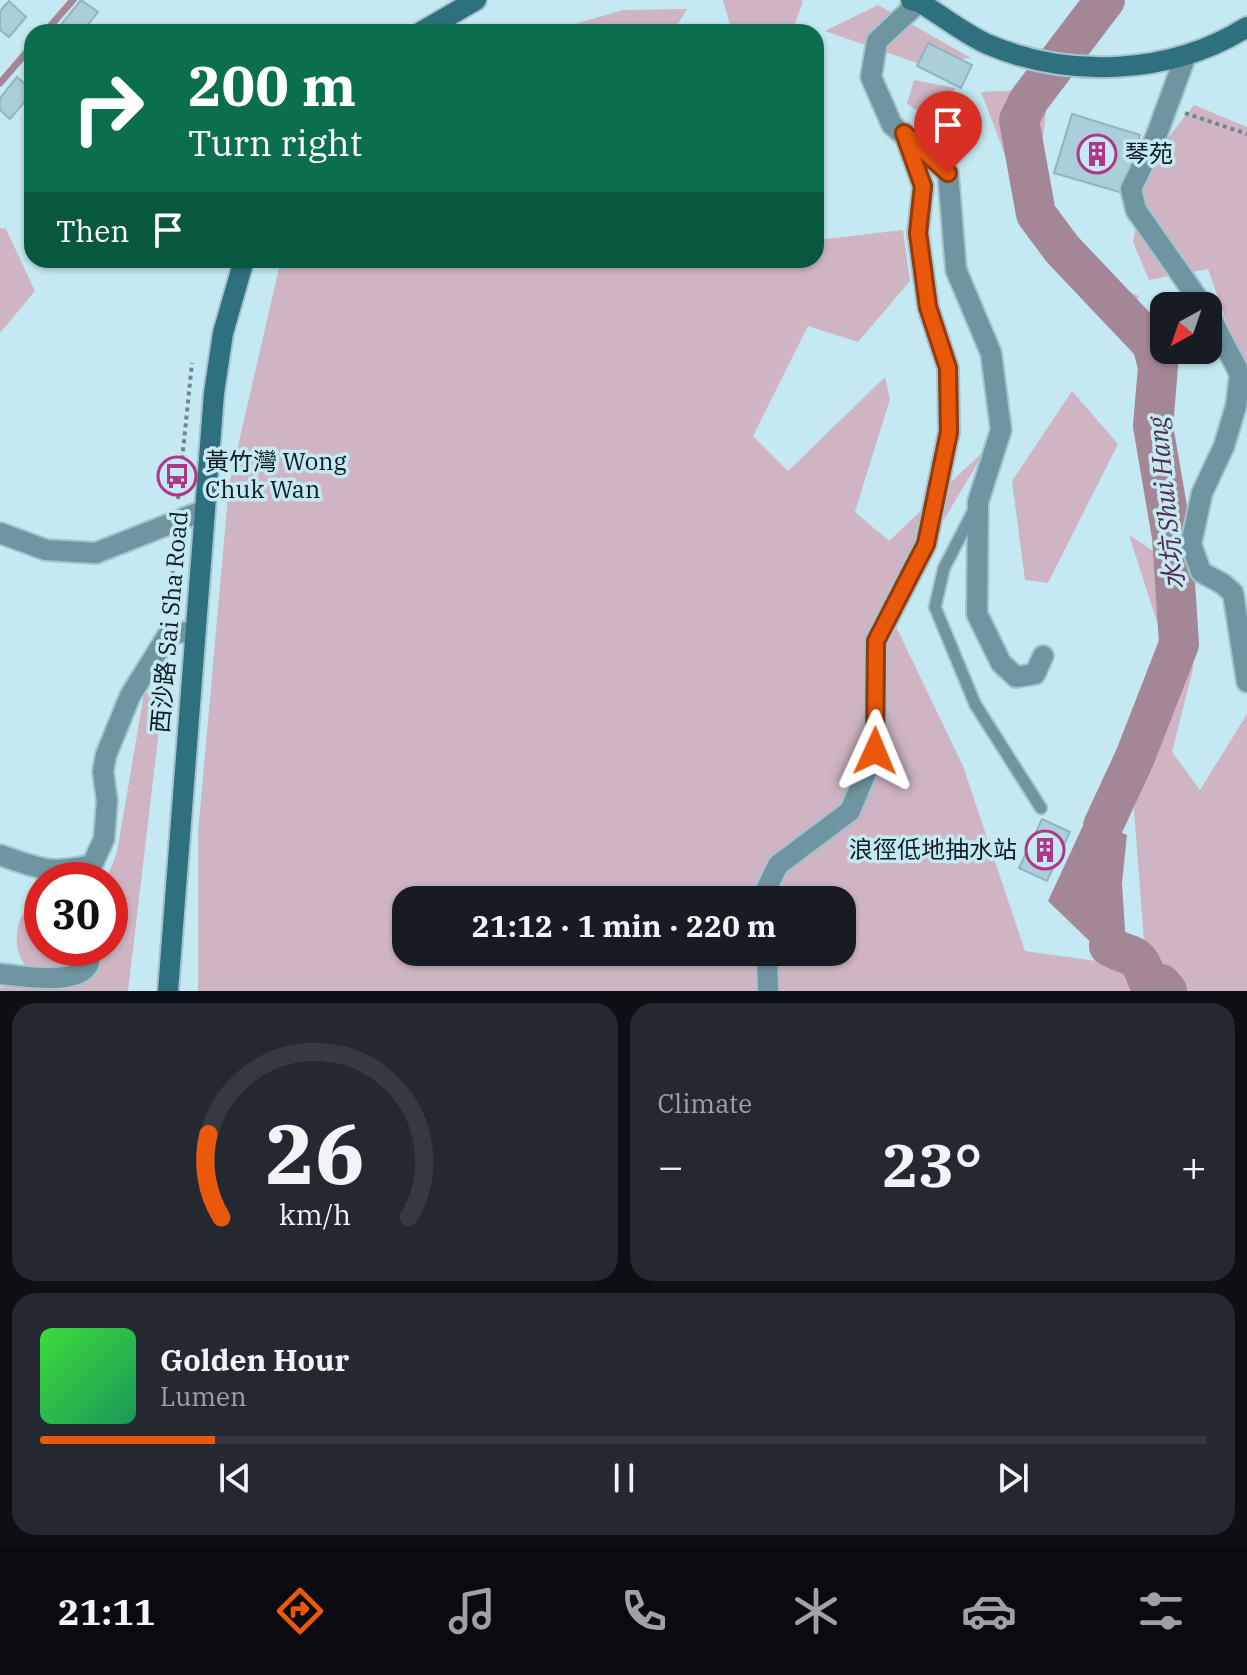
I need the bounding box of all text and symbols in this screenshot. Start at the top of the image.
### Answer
text: 200 m [188,49,356,121]
icon: right [56,56,160,160]
pin [914,91,982,173]
icon: arrive [926,103,970,147]
text: Turn right [188,119,362,166]
building icon: 琴苑 [1076,133,1118,175]
place label: 琴苑 [1125,137,1173,169]
icon: arrive [146,208,190,252]
text: Then [56,211,130,250]
north arrow [1150,292,1222,364]
map controls [1150,292,1222,364]
water label: 水坑 Shui Hang [1139,414,1191,591]
place label: 黃竹灣 Wong Chuk Wan [205,445,347,505]
bus stop icon: 黃竹灣 Wong Chuk Wan [156,455,198,497]
street label: 西沙路 Sai Sha Road [143,509,195,734]
position arrow [833,709,917,793]
building icon: 浪徑低地抽水站 [1024,829,1066,871]
place label: 浪徑低地抽水站 [849,833,1017,865]
speed limit sign: 30 [24,862,128,966]
text: 21:12 · 1 min · 220 m [472,906,776,945]
text: Climate [658,1086,752,1120]
text: 26 [265,1099,365,1207]
text: 23° [882,1125,982,1204]
text: − [658,1137,684,1194]
text: + [1181,1137,1207,1194]
text: km/h [279,1196,351,1233]
text: Golden Hour [160,1340,349,1379]
text: Lumen [160,1379,247,1413]
icon: previous [213,1456,257,1500]
icon: pause [602,1456,646,1500]
icon: next [991,1456,1035,1500]
icon: directions [272,1583,328,1639]
icon: music [444,1583,500,1639]
icon: phone [616,1583,672,1639]
icon: climate [788,1583,844,1639]
icon: car [961,1583,1017,1639]
icon: filters [1133,1583,1189,1639]
text: 21:11 [58,1588,155,1635]

